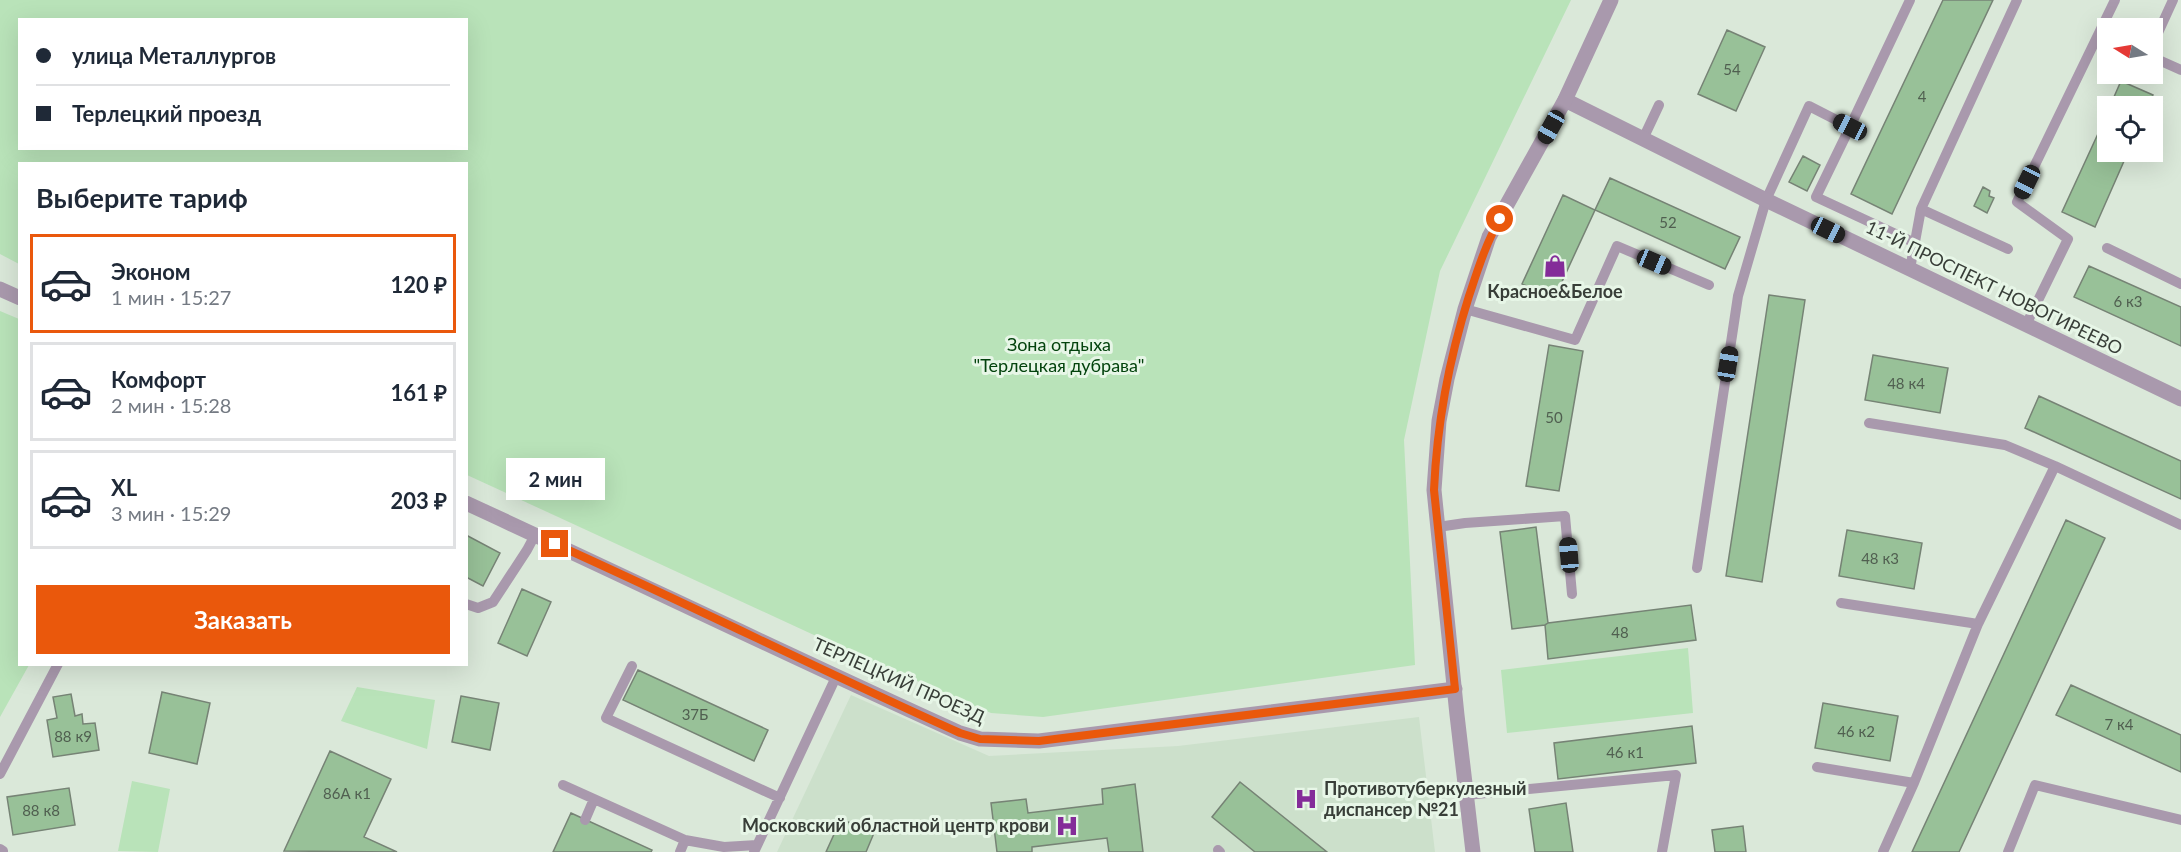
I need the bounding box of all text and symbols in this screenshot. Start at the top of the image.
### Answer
north arrow [2097,18,2163,84]
map controls [2097,18,2163,162]
text: улица Металлургов [72,42,276,69]
house number: 54 [1723,60,1741,78]
house number: 4 [1918,87,1927,105]
button: locate [2097,96,2163,162]
text: Терлецкий проезд [72,100,261,127]
car [1534,107,1568,147]
car [1830,111,1870,143]
car [2011,162,2043,202]
text: Выберите тариф [36,181,248,214]
route start [1486,205,1513,232]
house number: 52 [1659,213,1677,231]
car [1808,214,1848,246]
street label: 11-Й ПРОСПЕКТ НОВОГИРЕЕВО [1863,215,2126,359]
car [1634,247,1674,277]
shop icon: Красное&Белое [1542,253,1568,279]
icon: car [39,257,93,311]
text: Эконом [111,258,191,285]
text: 120 ₽ [391,271,447,298]
place label: Красное&Белое [1487,280,1623,302]
text: 1 мин · 15:27 [111,285,231,309]
house number: 6 к3 [2113,292,2143,310]
park label: Зона отдыха "Терлецкая дубрава" [974,333,1144,376]
car [1716,345,1740,383]
icon: car [39,365,93,419]
text: Комфорт [111,366,206,393]
house number: 48 к4 [1887,374,1925,392]
text: 161 ₽ [391,379,447,406]
text: 2 мин · 15:28 [111,393,231,417]
house number: 50 [1545,408,1563,426]
callout: 2 мин [506,457,604,499]
text: 2 мин [529,467,582,491]
icon: car [39,473,93,527]
text: XL [111,474,137,501]
text: 203 ₽ [391,487,447,514]
text: 3 мин · 15:29 [111,501,231,525]
route end [541,530,568,557]
car [1558,536,1580,574]
house number: 48 к3 [1861,549,1899,567]
button: Заказать [36,585,450,654]
house number: 48 [1611,623,1629,641]
street label: ТЕРЛЕЦКИЙ ПРОЕЗД [810,632,989,728]
house number: 37Б [682,705,708,723]
house number: 7 к4 [2104,715,2134,733]
house number: 46 к2 [1837,722,1875,740]
house number: 88 к9 [54,727,92,745]
house number: 46 к1 [1606,743,1644,761]
place label: Противотуберкулезный диспансер №21 [1324,777,1527,820]
house number: 86А к1 [323,784,371,802]
hospital icon: Противотуберкулезный диспансер №21 [1293,786,1319,812]
house number: 88 к8 [22,801,60,819]
hospital icon: Московский областной центр крови [1054,813,1080,839]
place label: Московский областной центр крови [742,814,1049,836]

